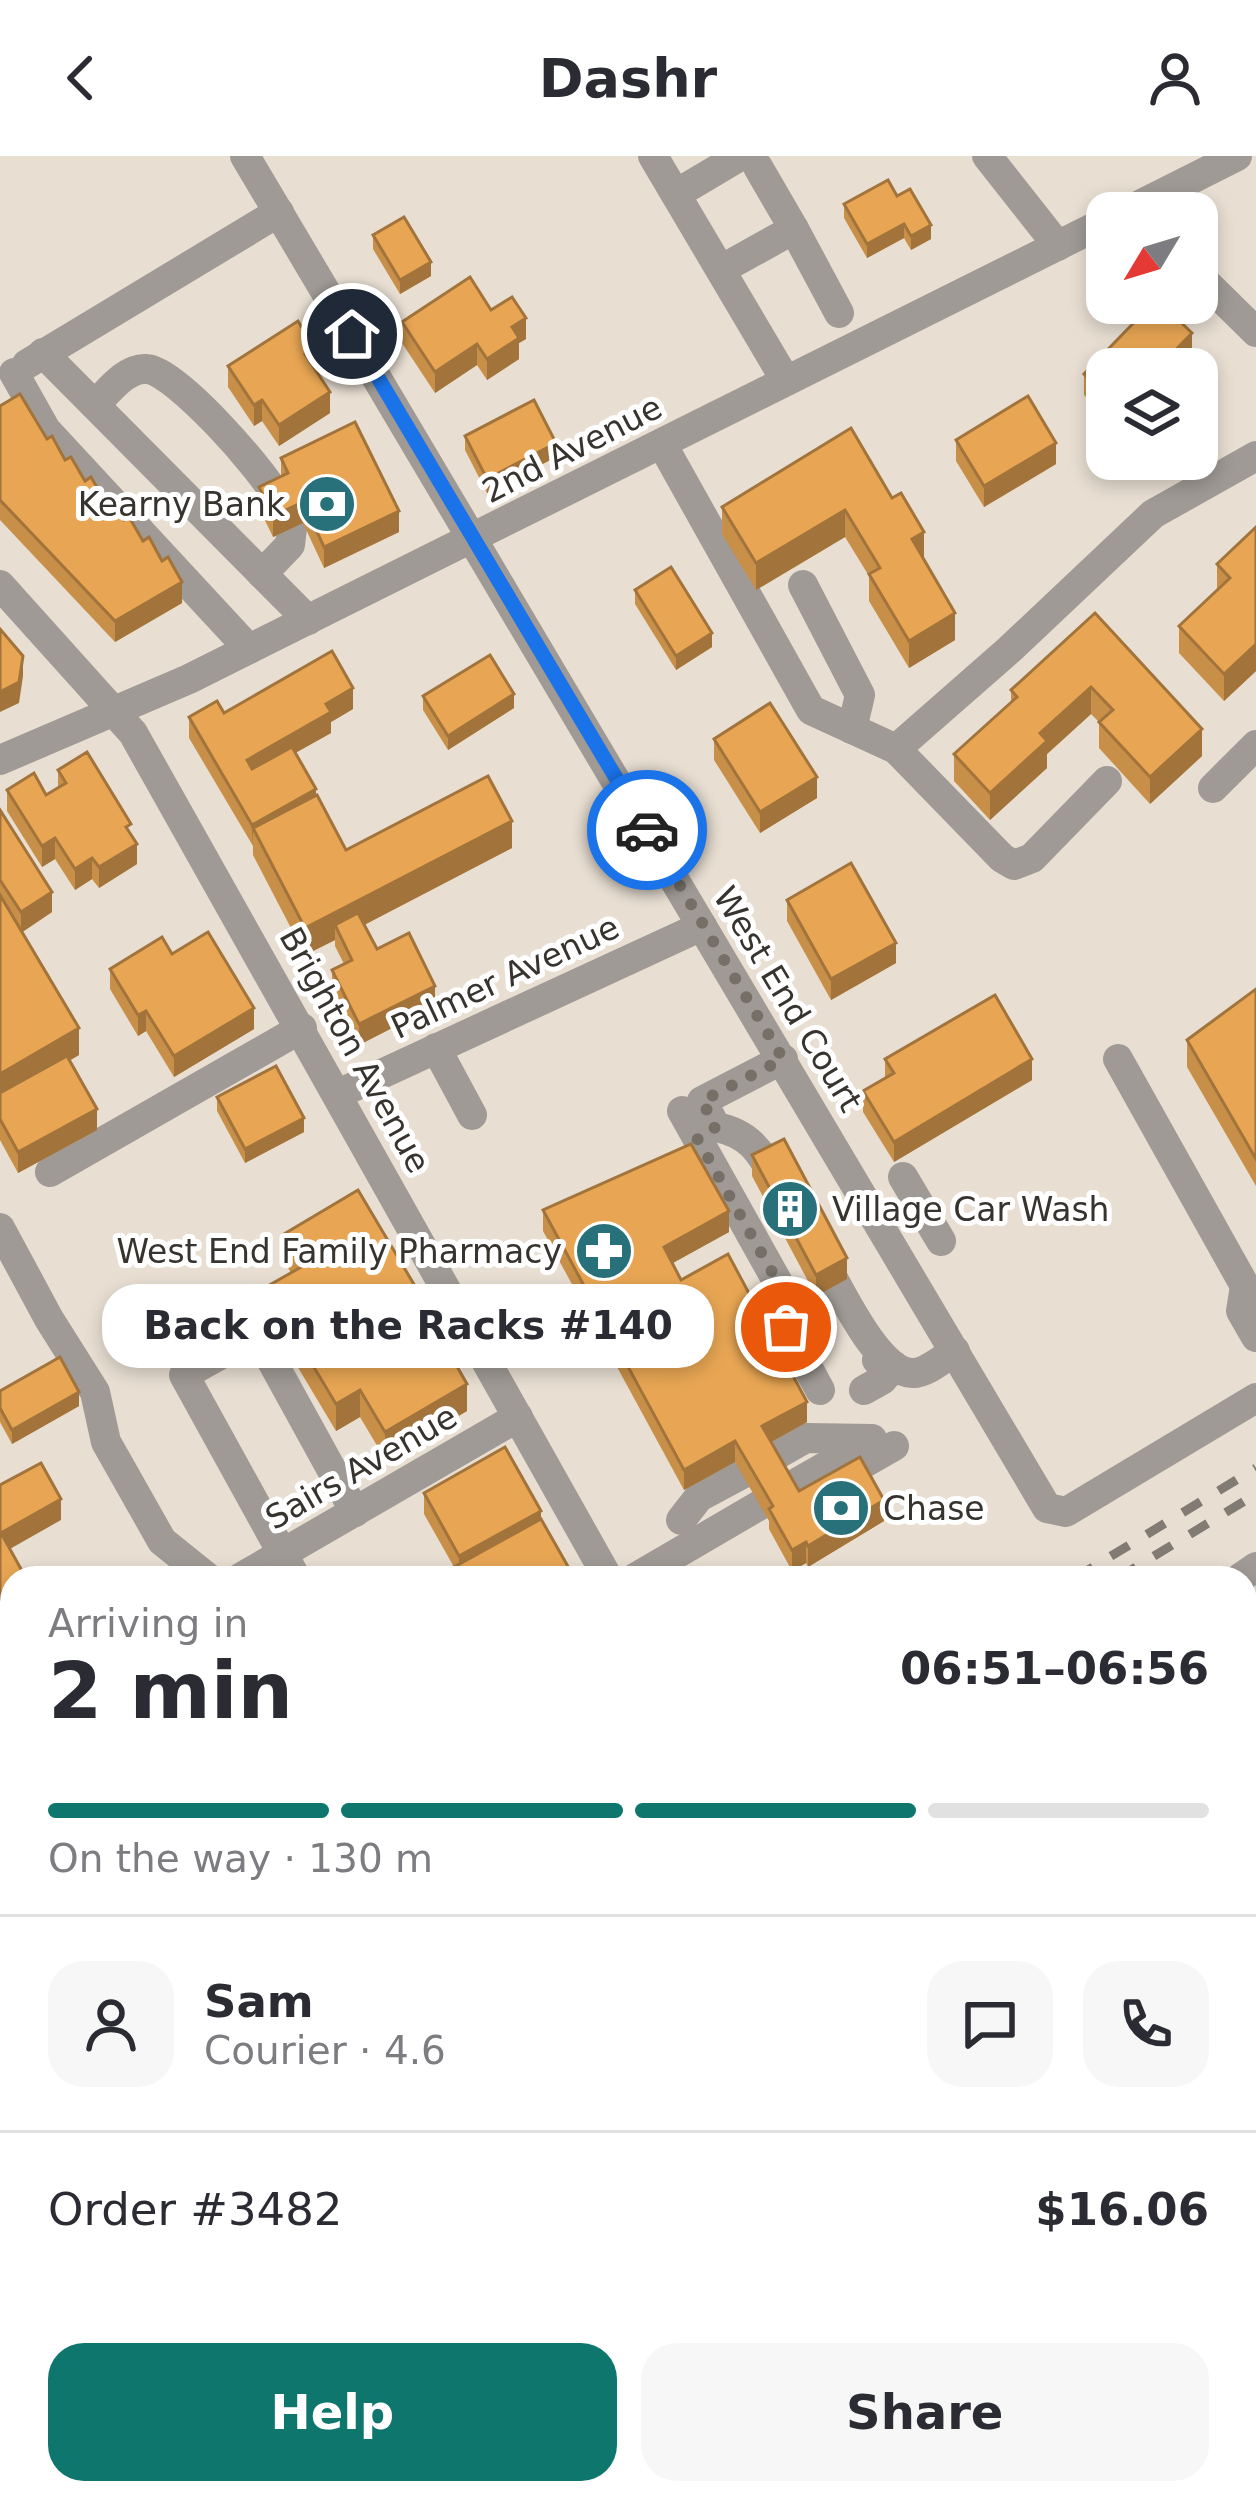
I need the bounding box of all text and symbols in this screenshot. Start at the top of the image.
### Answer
icon: back [48,45,114,111]
icon: person [1142,45,1208,111]
text: Dashr [539,47,717,110]
north arrow [1086,192,1218,324]
map controls [1086,192,1218,480]
pin [301,283,403,385]
icon: home [319,301,385,367]
button: layers [1086,348,1218,480]
street label: 2nd Avenue [476,387,668,511]
bank icon: Kearny Bank [296,473,358,535]
place label: Kearny Bank [78,485,286,524]
courier [587,770,707,890]
icon: car [614,797,680,863]
street label: West End Court [705,879,871,1119]
street label: Palmer Avenue [385,907,625,1047]
street label: Brighton Avenue [271,921,439,1179]
building icon: Village Car Wash [759,1178,821,1240]
place label: Village Car Wash [832,1190,1110,1229]
pharmacy icon: West End Family Pharmacy [573,1220,635,1282]
place label: West End Family Pharmacy [116,1232,562,1271]
pin [735,1276,837,1378]
callout: Back on the Racks #140 [102,1285,714,1369]
icon: bag [753,1294,819,1360]
text: Back on the Racks #140 [143,1303,673,1348]
street label: Sairs Avenue [258,1397,464,1537]
bank icon: Chase [810,1477,872,1539]
place label: Chase [883,1489,985,1528]
text: Arriving in [48,1601,248,1646]
text: 06:51–06:56 [900,1642,1209,1695]
text: 2 min [48,1646,293,1736]
text: On the way · 130 m [48,1836,433,1881]
button: person [48,1961,174,2087]
button: chat [927,1961,1053,2087]
button: phone [1083,1961,1209,2087]
text: Sam [204,1975,314,2028]
text: Courier · 4.6 [204,2028,446,2073]
text: Order #3482 [48,2183,342,2236]
text: $16.06 [1035,2183,1209,2236]
button: Help [48,2343,617,2481]
button: Share [641,2343,1209,2481]

